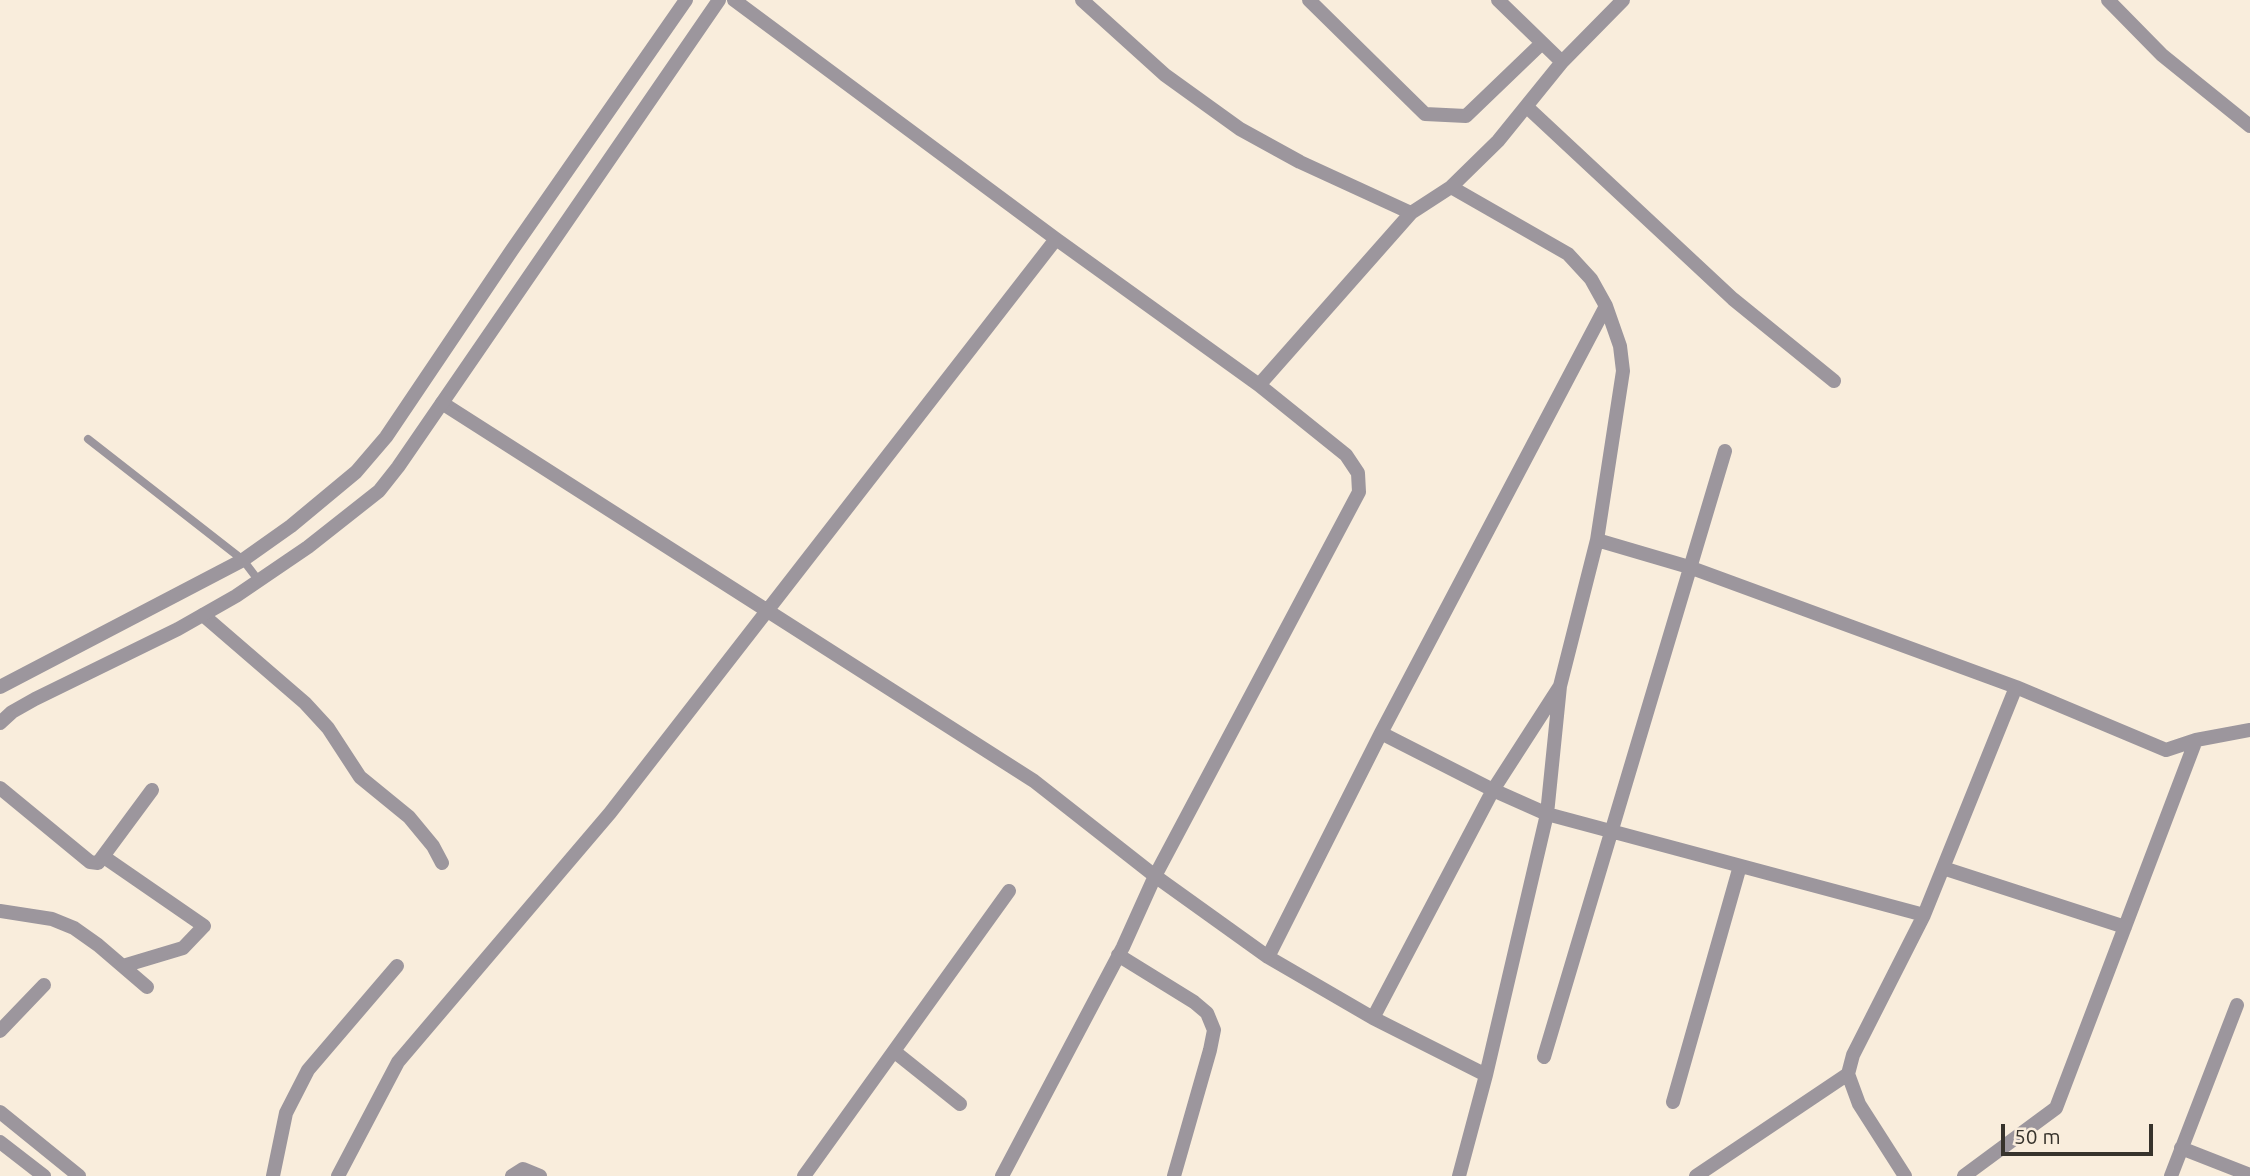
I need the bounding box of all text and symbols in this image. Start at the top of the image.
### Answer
scale bar [2005,1110,2157,1154]
text: 50 m [2014,1124,2061,1148]

